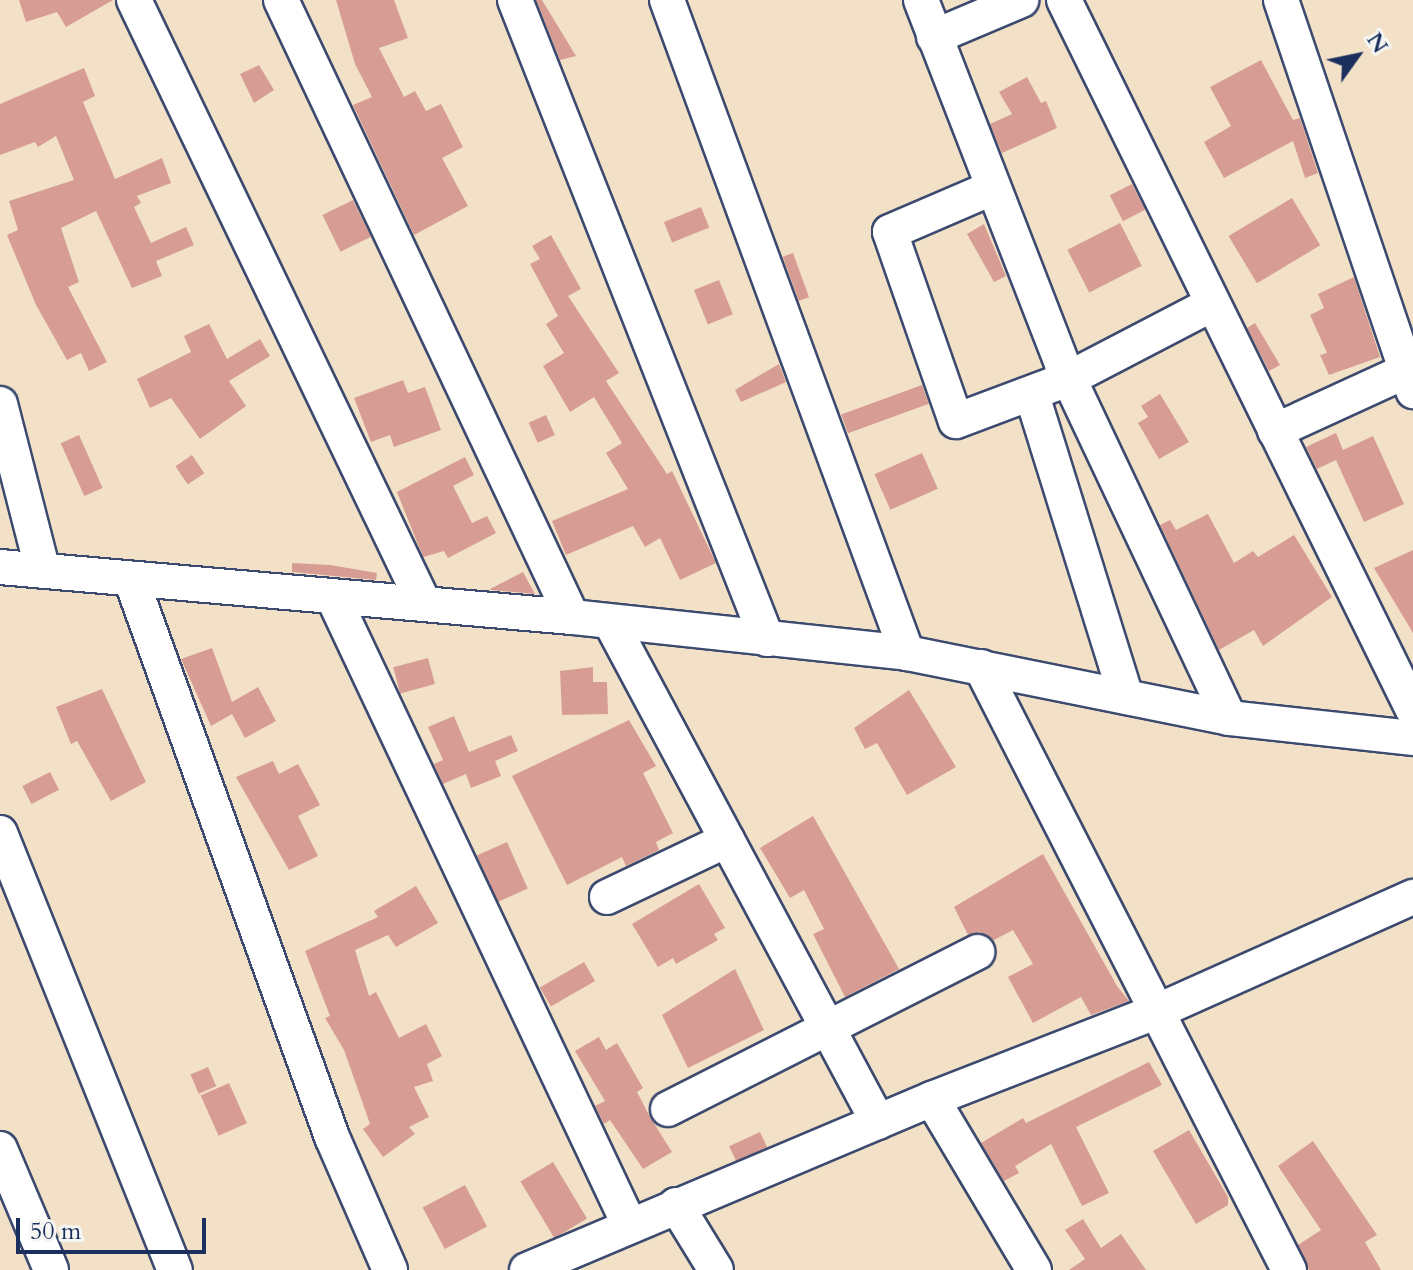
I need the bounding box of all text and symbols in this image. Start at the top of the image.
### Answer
north arrow [1317,16,1397,96]
text: N [1359,27,1395,59]
scale bar [20,1202,210,1252]
text: 50 m [30,1215,81,1248]

